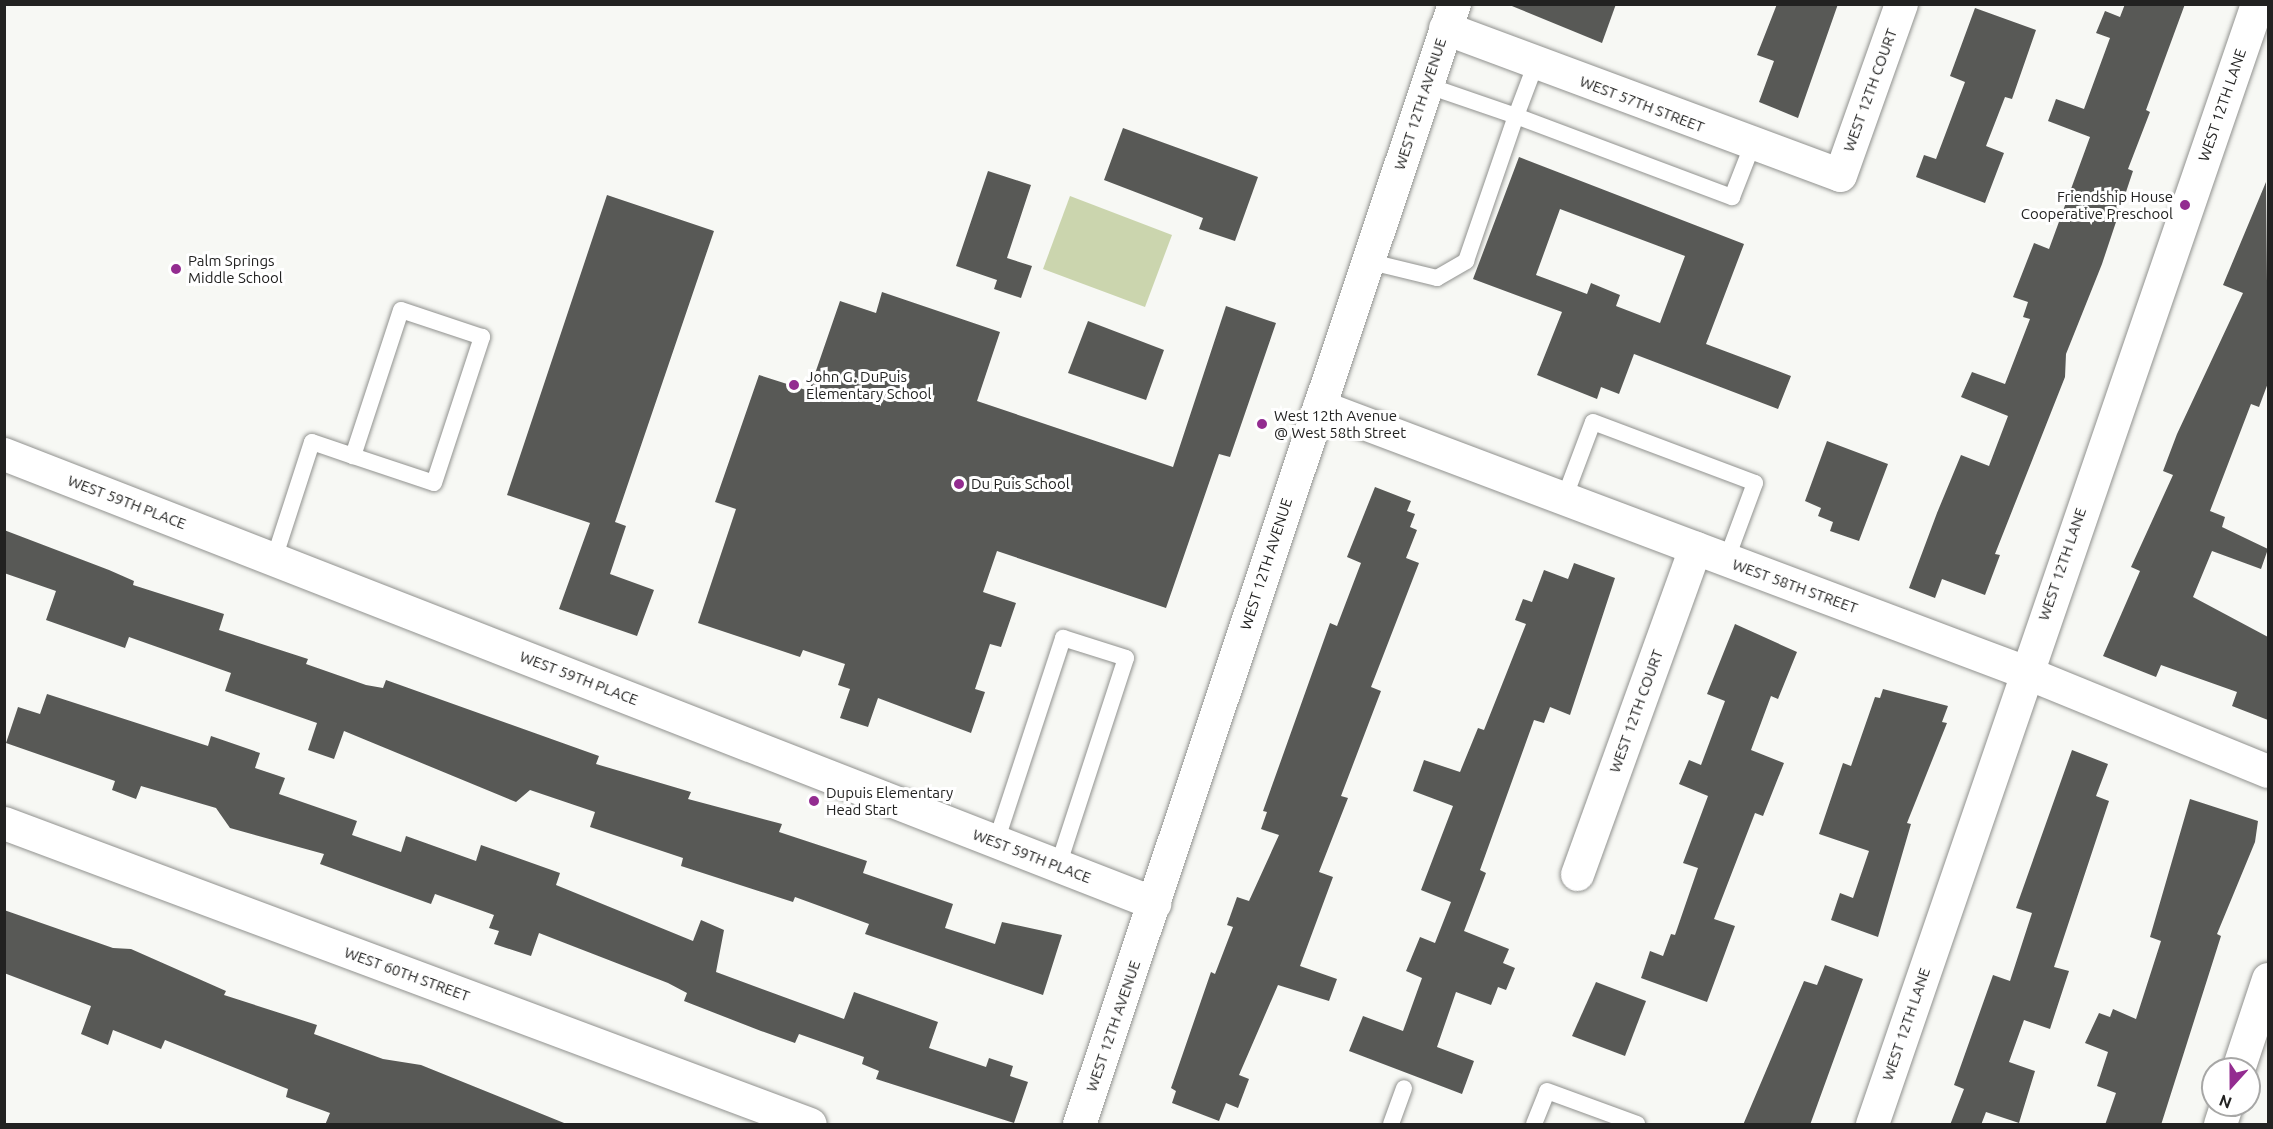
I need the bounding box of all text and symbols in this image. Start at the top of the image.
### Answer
street label: WEST 12TH COURT [1839,26,1901,154]
street label: WEST 12TH AVENUE [1390,36,1450,172]
street label: WEST 12TH LANE [2194,46,2250,164]
street label: WEST 57TH STREET [1577,72,1707,136]
place label: Friendship House Cooperative Preschool [2021,187,2173,222]
marker: Friendship House Cooperative Preschool [2178,198,2192,212]
place label: Palm Springs Middle School [188,251,283,286]
marker: Palm Springs Middle School [169,262,183,276]
place label: John G. DuPuis Elementary School [806,367,932,402]
marker: John G. DuPuis Elementary School [787,378,801,392]
place label: West 12th Avenue @ West 58th Street [1274,406,1406,441]
marker: West 12th Avenue @ West 58th Street [1255,417,1269,431]
street label: WEST 59TH PLACE [65,471,189,533]
place label: Du Puis School [971,475,1070,493]
marker: Du Puis School [952,477,966,491]
street label: WEST 12TH AVENUE [1236,496,1296,632]
street label: WEST 12TH LANE [2034,505,2090,623]
street label: WEST 58TH STREET [1730,555,1860,617]
street label: WEST 59TH PLACE [517,647,641,709]
street label: WEST 12TH COURT [1605,647,1667,775]
place label: Dupuis Elementary Head Start [826,783,953,818]
marker: Dupuis Elementary Head Start [807,794,821,808]
street label: WEST 59TH PLACE [970,825,1094,887]
street label: WEST 60TH STREET [342,943,472,1005]
street label: WEST 12TH AVENUE [1082,958,1144,1094]
street label: WEST 12TH LANE [1878,965,1934,1083]
north arrow [2201,1057,2261,1117]
text: N [2216,1091,2234,1112]

